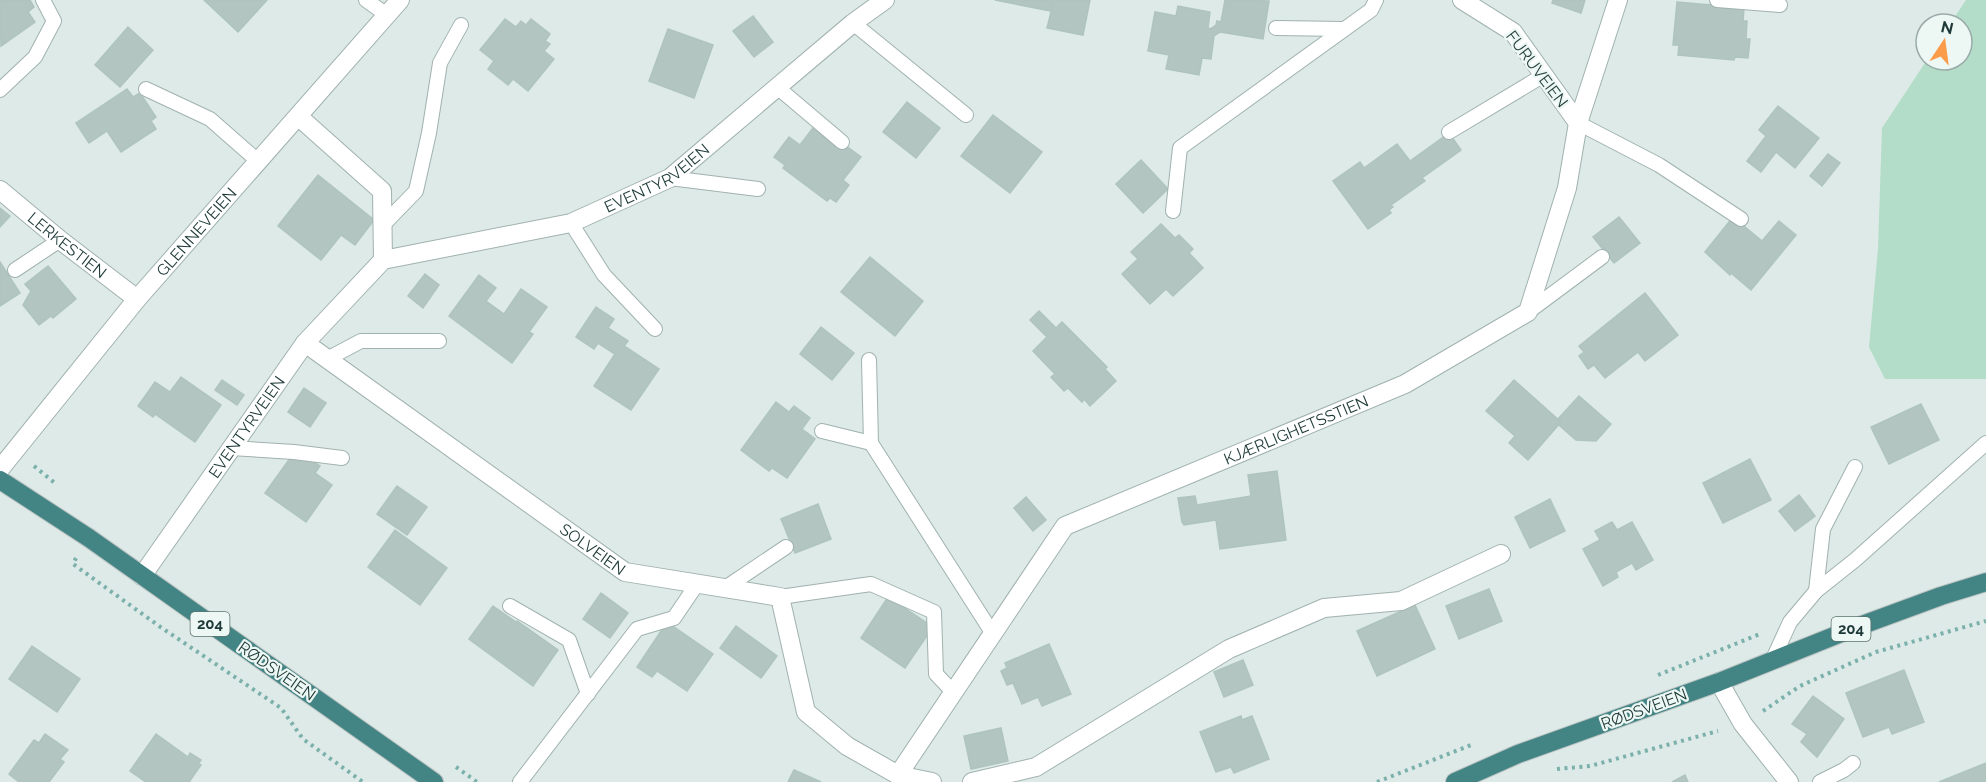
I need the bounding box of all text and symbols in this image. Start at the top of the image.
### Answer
north arrow [1914,12,1974,72]
text: N [1939,17,1955,39]
street label: FURUVEIEN [1502,27,1572,111]
street label: EVENTYRVEIEN [601,140,713,216]
street label: GLENNEVEIEN [152,183,240,280]
street label: LERKESTIEN [24,208,111,282]
street label: EVENTYRVEIEN [204,372,288,481]
street label: KJÆRLIGHETSSTIEN [1221,391,1371,468]
street label: SOLVEIEN [556,519,629,579]
road number: 204 [190,612,230,636]
road number: 204 [1832,617,1870,641]
street label: RØDSVEIEN [235,637,319,705]
street label: RØDSVEIEN [1598,685,1690,733]

